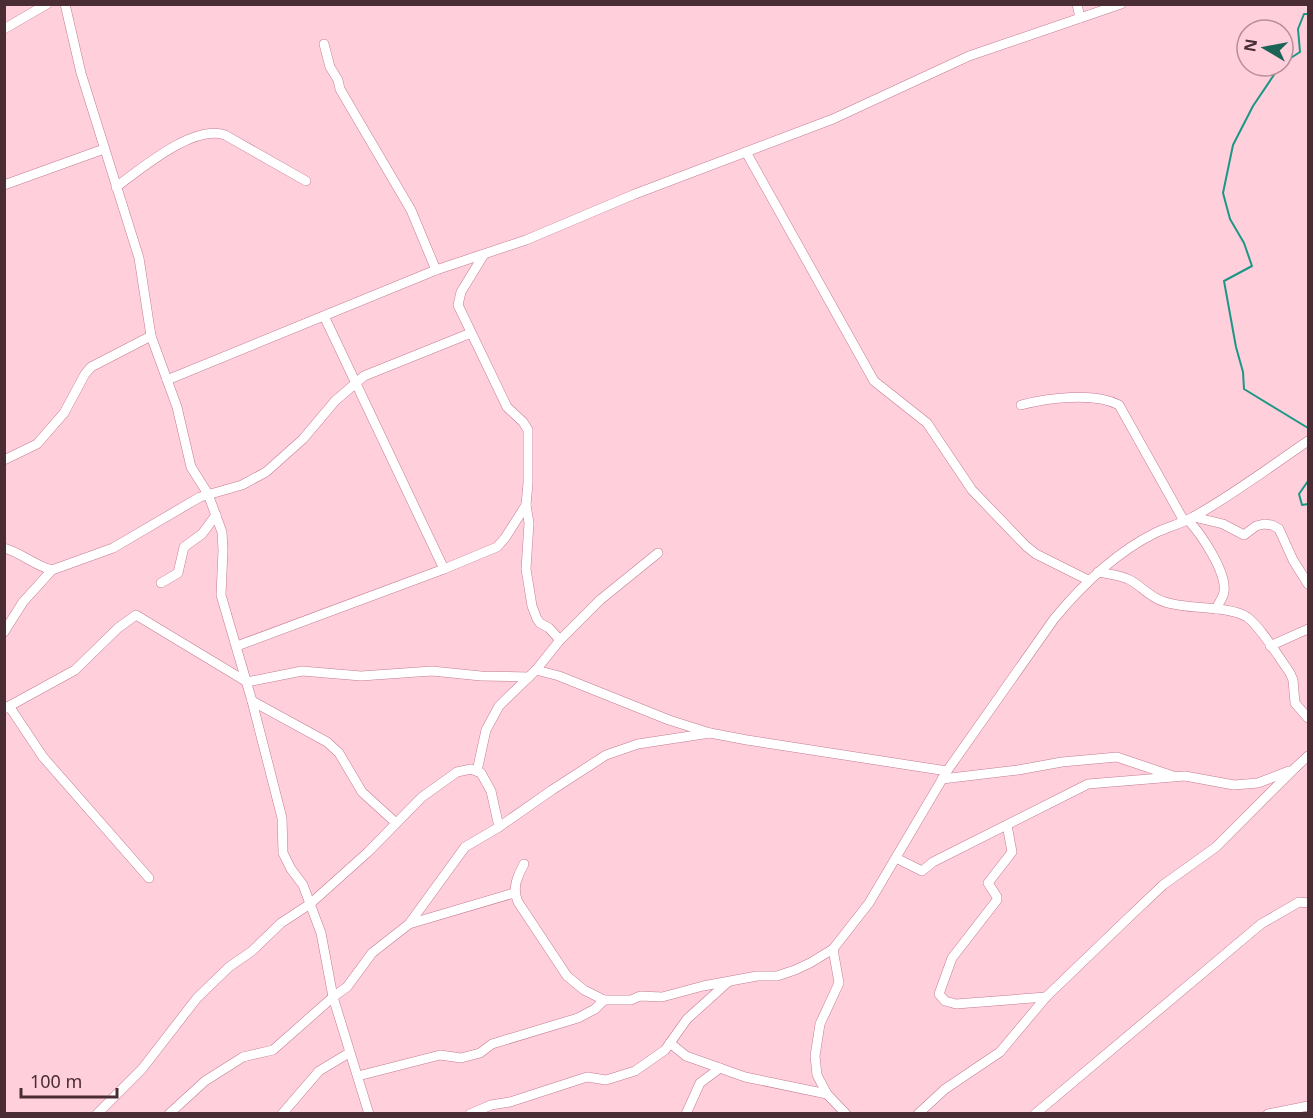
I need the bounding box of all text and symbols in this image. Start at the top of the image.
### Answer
north arrow [1235,18,1295,78]
text: N [1238,37,1262,54]
scale bar [21,1061,117,1099]
text: 100 m [30,1069,82,1093]

